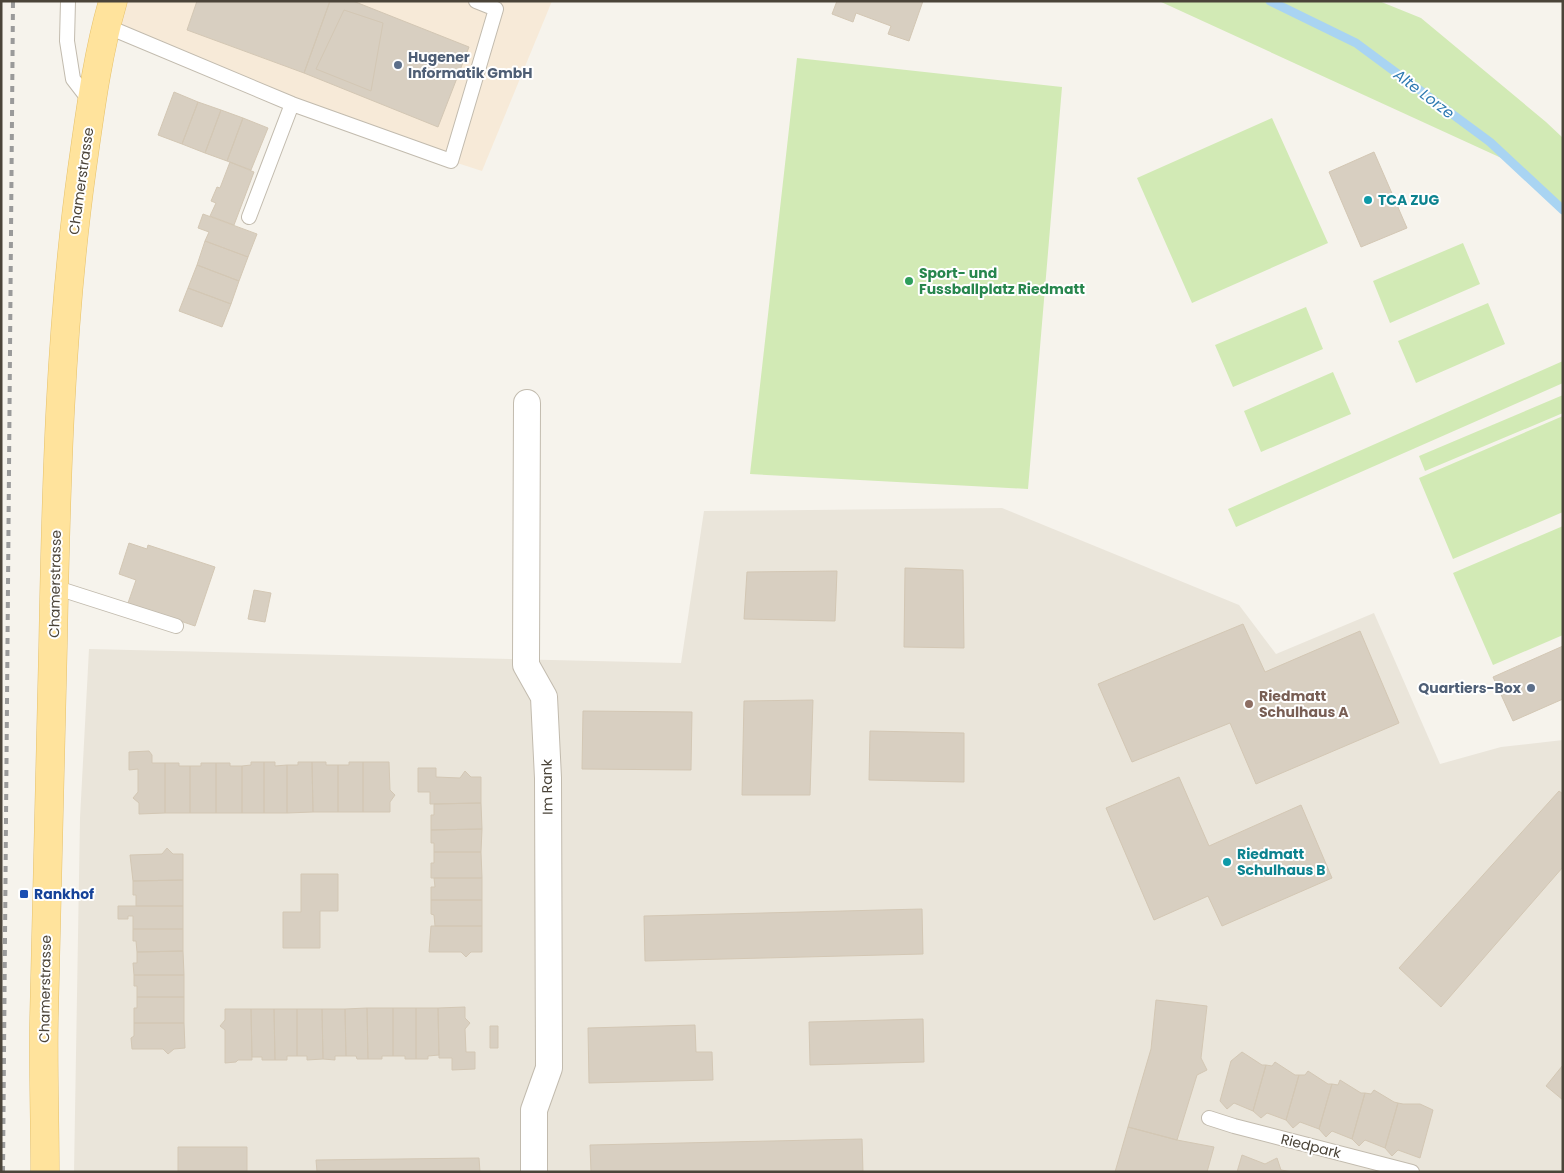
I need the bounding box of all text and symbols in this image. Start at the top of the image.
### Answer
place label: Hugener Informatik GmbH [408,47,533,83]
marker: Hugener Informatik GmbH [392,59,404,71]
water label: Alte Lorze [1389,63,1459,123]
street label: Chamerstrasse [64,126,98,236]
place label: TCA ZUG [1378,190,1439,210]
marker: TCA ZUG [1362,194,1374,206]
place label: Sport- und Fussballplatz Riedmatt [919,263,1085,299]
marker: Sport- und Fussballplatz Riedmatt [903,275,915,287]
street label: Chamerstrasse [44,530,66,638]
place label: Quartiers-Box [1418,678,1522,698]
marker: Quartiers-Box [1525,682,1537,694]
place label: Riedmatt Schulhaus A [1259,686,1349,722]
marker: Riedmatt Schulhaus A [1243,698,1255,710]
street label: Im Rank [537,758,557,815]
place label: Riedmatt Schulhaus B [1237,844,1325,880]
marker: Riedmatt Schulhaus B [1221,856,1233,868]
place label: Rankhof [34,884,94,904]
marker: Rankhof [18,888,30,900]
street label: Chamerstrasse [34,935,56,1043]
street label: Riedpark [1279,1129,1344,1163]

